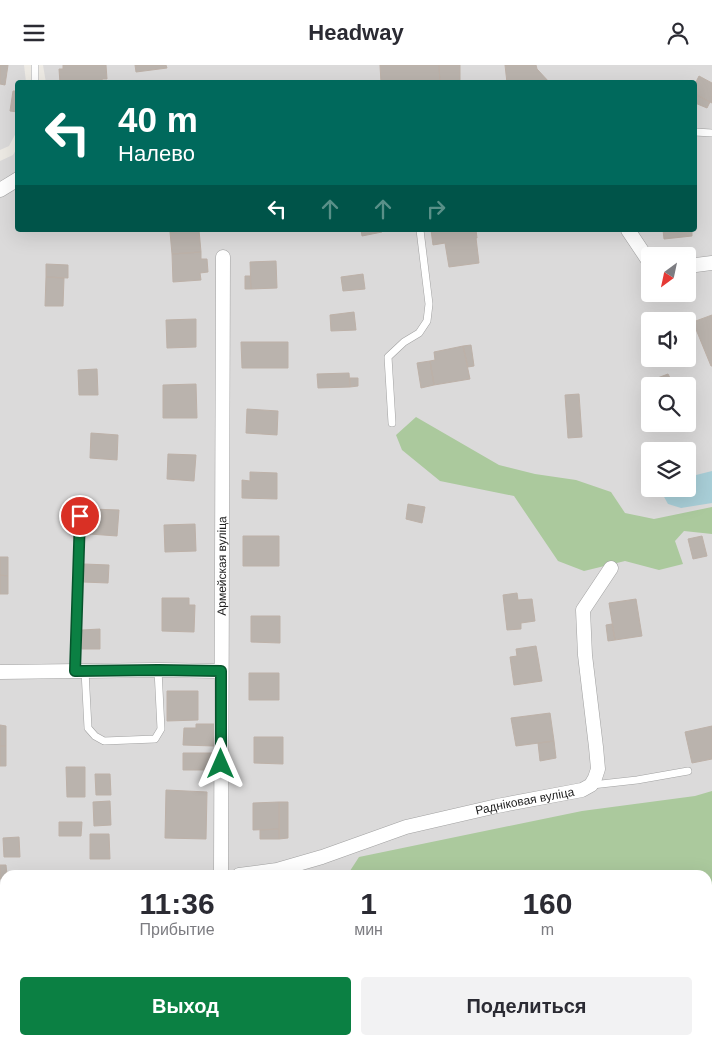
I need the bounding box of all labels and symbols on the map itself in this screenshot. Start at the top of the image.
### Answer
north arrow [641,247,696,303]
pin [59,495,101,537]
street label: Армейская вуліца [215,516,229,616]
position arrow [194,737,246,789]
street label: Радніковая вуліца [474,785,576,818]

